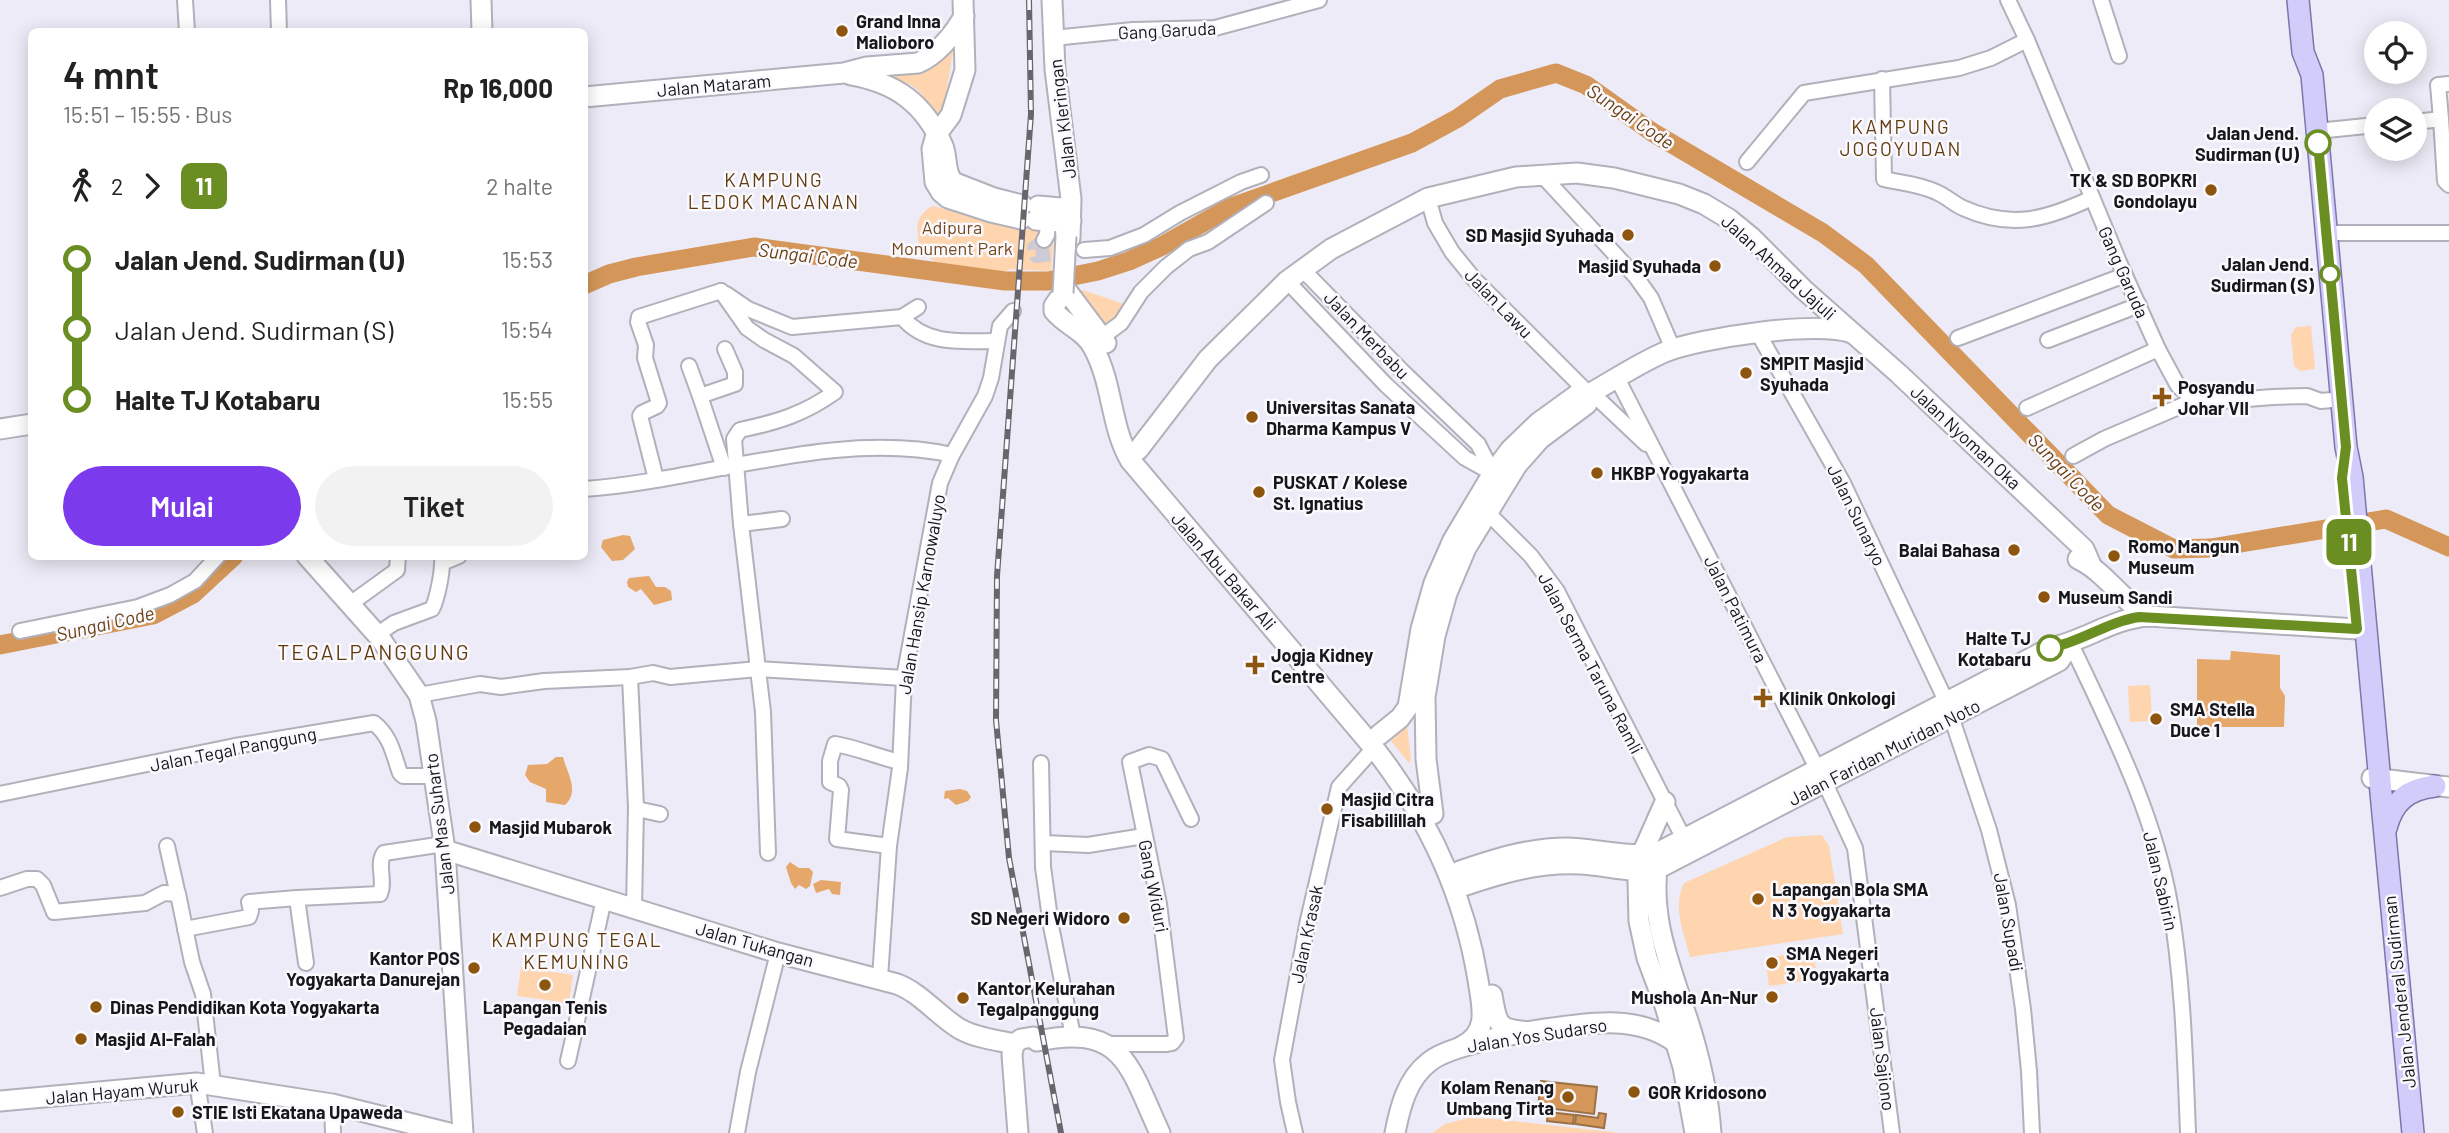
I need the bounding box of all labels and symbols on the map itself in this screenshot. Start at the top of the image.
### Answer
place label: Grand Inna Malioboro [856,10,941,53]
street label: Gang Garuda [1117,16,1217,44]
marker: Grand Inna Malioboro [834,23,850,39]
street label: Jalan Kleringan [1044,58,1080,180]
street label: Jalan Mataram [656,69,772,101]
water label: Sungai Code [1583,79,1679,154]
district label: KAMPUNG JOGOYUDAN [1840,115,1962,160]
place label: Jalan Jend. Sudirman (U) [2195,122,2300,165]
marker: Jalan Jend. Sudirman (U) [2305,130,2331,156]
district label: KAMPUNG LEDOK MACANAN [688,168,860,213]
place label: TK & SD BOPKRI Gondolayu [2070,169,2197,212]
marker: TK & SD BOPKRI Gondolayu [2203,182,2219,198]
street label: Jalan Ahmad Jajuli [1717,210,1841,324]
park label: Adipura Monument Park [891,216,1013,259]
street label: Gang Garuda [2094,223,2154,321]
place label: SD Masjid Syuhada [1466,224,1614,246]
marker: SD Masjid Syuhada [1620,227,1636,243]
water label: Sungai Code [757,237,859,273]
place label: Jalan Jend. Sudirman (S) [2211,253,2315,296]
place label: Masjid Syuhada [1578,255,1701,277]
marker: Masjid Syuhada [1707,258,1723,274]
street label: Jalan Lawu [1460,264,1538,342]
marker: Jalan Jend. Sudirman (S) [2320,264,2340,284]
street label: Jalan Merbabu [1320,286,1414,384]
place label: SMPIT Masjid Syuhada [1760,352,1864,395]
marker: SMPIT Masjid Syuhada [1738,365,1754,381]
place label: Posyandu Johar VII [2178,376,2255,419]
street label: Jalan Nyoman Oka [1906,380,2026,494]
marker: Posyandu Johar VII [2152,387,2172,407]
place label: Universitas Sanata Dharma Kampus V [1266,396,1415,439]
marker: Universitas Sanata Dharma Kampus V [1244,409,1260,425]
water label: Sungai Code [2024,428,2110,516]
street label: Jalan Sunaryo [1823,461,1891,569]
place label: HKBP Yogyakarta [1611,462,1749,484]
marker: HKBP Yogyakarta [1589,465,1605,481]
place label: PUSKAT / Kolese St. Ignatius [1273,471,1408,514]
marker: PUSKAT / Kolese St. Ignatius [1251,484,1267,500]
street label: Jalan Hansip Karnowaluyo [893,492,949,696]
street label: Jalan Abu Bakar Ali [1167,508,1281,634]
line badge: 11 [2318,519,2380,565]
place label: Romo Mangun Museum [2128,535,2239,578]
place label: Balai Bahasa [1899,539,2000,561]
marker: Balai Bahasa [2006,542,2022,558]
marker: Romo Mangun Museum [2106,548,2122,564]
street label: Jalan Patimura [1700,552,1772,666]
street label: Jalan Serma Taruna Ramli [1534,569,1648,757]
place label: Museum Sandi [2058,586,2173,608]
marker: Museum Sandi [2036,589,2052,605]
water label: Sungai Code [54,601,156,645]
place label: Halte TJ Kotabaru [1958,627,2031,670]
marker: Halte TJ Kotabaru [2037,635,2063,661]
district label: TEGALPANGGUNG [277,639,471,664]
place label: Jogja Kidney Centre [1271,644,1373,687]
marker: Jogja Kidney Centre [1245,655,1265,675]
place label: Klinik Onkologi [1779,687,1896,709]
marker: Klinik Onkologi [1753,688,1773,708]
street label: Jalan Faridan Muridan Noto [1784,694,1984,810]
place label: SMA Stella Duce 1 [2170,698,2255,741]
marker: SMA Stella Duce 1 [2148,711,2164,727]
street label: Jalan Tegal Panggung [148,722,318,776]
street label: Jalan Mas Suharto [419,752,459,896]
place label: Masjid Citra Fisabilillah [1341,788,1434,831]
marker: Masjid Citra Fisabilillah [1319,801,1335,817]
place label: Masjid Mubarok [489,816,612,838]
marker: Masjid Mubarok [467,819,483,835]
street label: Jalan Sabirin [2139,829,2183,933]
street label: Gang Widuri [1134,838,1174,934]
street label: Jalan Supadi [1989,871,2029,973]
place label: Lapangan Bola SMA N 3 Yogyakarta [1772,878,1929,921]
street label: Jalan Krasak [1285,883,1327,985]
marker: Lapangan Bola SMA N 3 Yogyakarta [1750,891,1766,907]
street label: Jalan Jenderal Sudirman [2378,895,2420,1089]
place label: SD Negeri Widoro [971,907,1110,929]
marker: SD Negeri Widoro [1116,910,1132,926]
street label: Jalan Tukangan [694,917,816,971]
district label: KAMPUNG TEGAL KEMUNING [491,928,663,973]
place label: SMA Negeri 3 Yogyakarta [1786,942,1889,985]
place label: Kantor POS Yogyakarta Danurejan [286,947,460,990]
marker: SMA Negeri 3 Yogyakarta [1764,955,1780,971]
marker: Kantor POS Yogyakarta Danurejan [466,960,482,976]
marker: Lapangan Tenis Pegadaian [537,977,553,993]
place label: Kantor Kelurahan Tegalpanggung [977,977,1115,1020]
place label: Mushola An-Nur [1631,986,1758,1008]
marker: Mushola An-Nur [1764,989,1780,1005]
marker: Kantor Kelurahan Tegalpanggung [955,990,971,1006]
place label: Dinas Pendidikan Kota Yogyakarta [110,996,379,1018]
place label: Lapangan Tenis Pegadaian [483,996,607,1039]
marker: Dinas Pendidikan Kota Yogyakarta [88,999,104,1015]
street label: Jalan Sajiono [1866,1006,1900,1112]
street label: Jalan Yos Sudarso [1465,1013,1609,1057]
place label: Masjid Al-Falah [95,1028,216,1050]
marker: Masjid Al-Falah [73,1031,89,1047]
street label: Jalan Hayam Wuruk [45,1073,199,1109]
place label: Kolam Renang Umbang Tirta [1441,1076,1554,1119]
place label: GOR Kridosono [1648,1081,1767,1103]
marker: GOR Kridosono [1626,1084,1642,1100]
marker: Kolam Renang Umbang Tirta [1560,1089,1576,1105]
place label: STIE Isti Ekatana Upaweda [192,1101,403,1123]
marker: STIE Isti Ekatana Upaweda [170,1104,186,1120]

